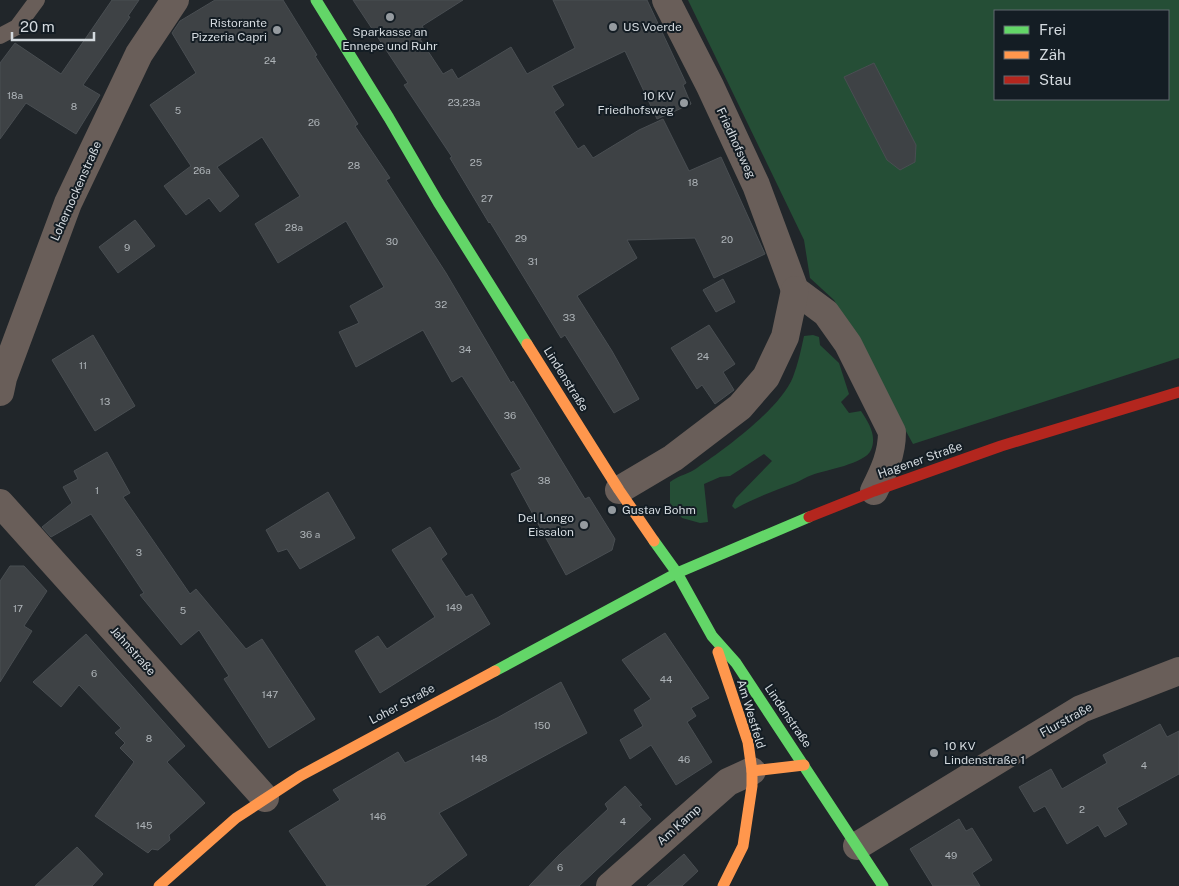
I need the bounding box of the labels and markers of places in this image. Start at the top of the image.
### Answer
marker: Sparkasse an Ennepe und Ruhr [384,11,396,23]
place label: Ristorante Pizzeria Capri [191,16,267,44]
place label: US Voerde [623,20,682,34]
marker: US Voerde [607,21,619,33]
marker: Ristorante Pizzeria Capri [271,24,283,36]
place label: Sparkasse an Ennepe und Ruhr [342,25,438,53]
place label: 10 KV Friedhofsweg [598,89,674,117]
marker: 10 KV Friedhofsweg [678,97,690,109]
place label: Gustav Bohm [622,503,696,517]
marker: Gustav Bohm [606,504,618,516]
place label: Del Longo Eissalon [518,511,574,539]
marker: Del Longo Eissalon [578,519,590,531]
place label: 10 KV Lindenstraße 1 [944,739,1025,767]
marker: 10 KV Lindenstraße 1 [928,747,940,759]

